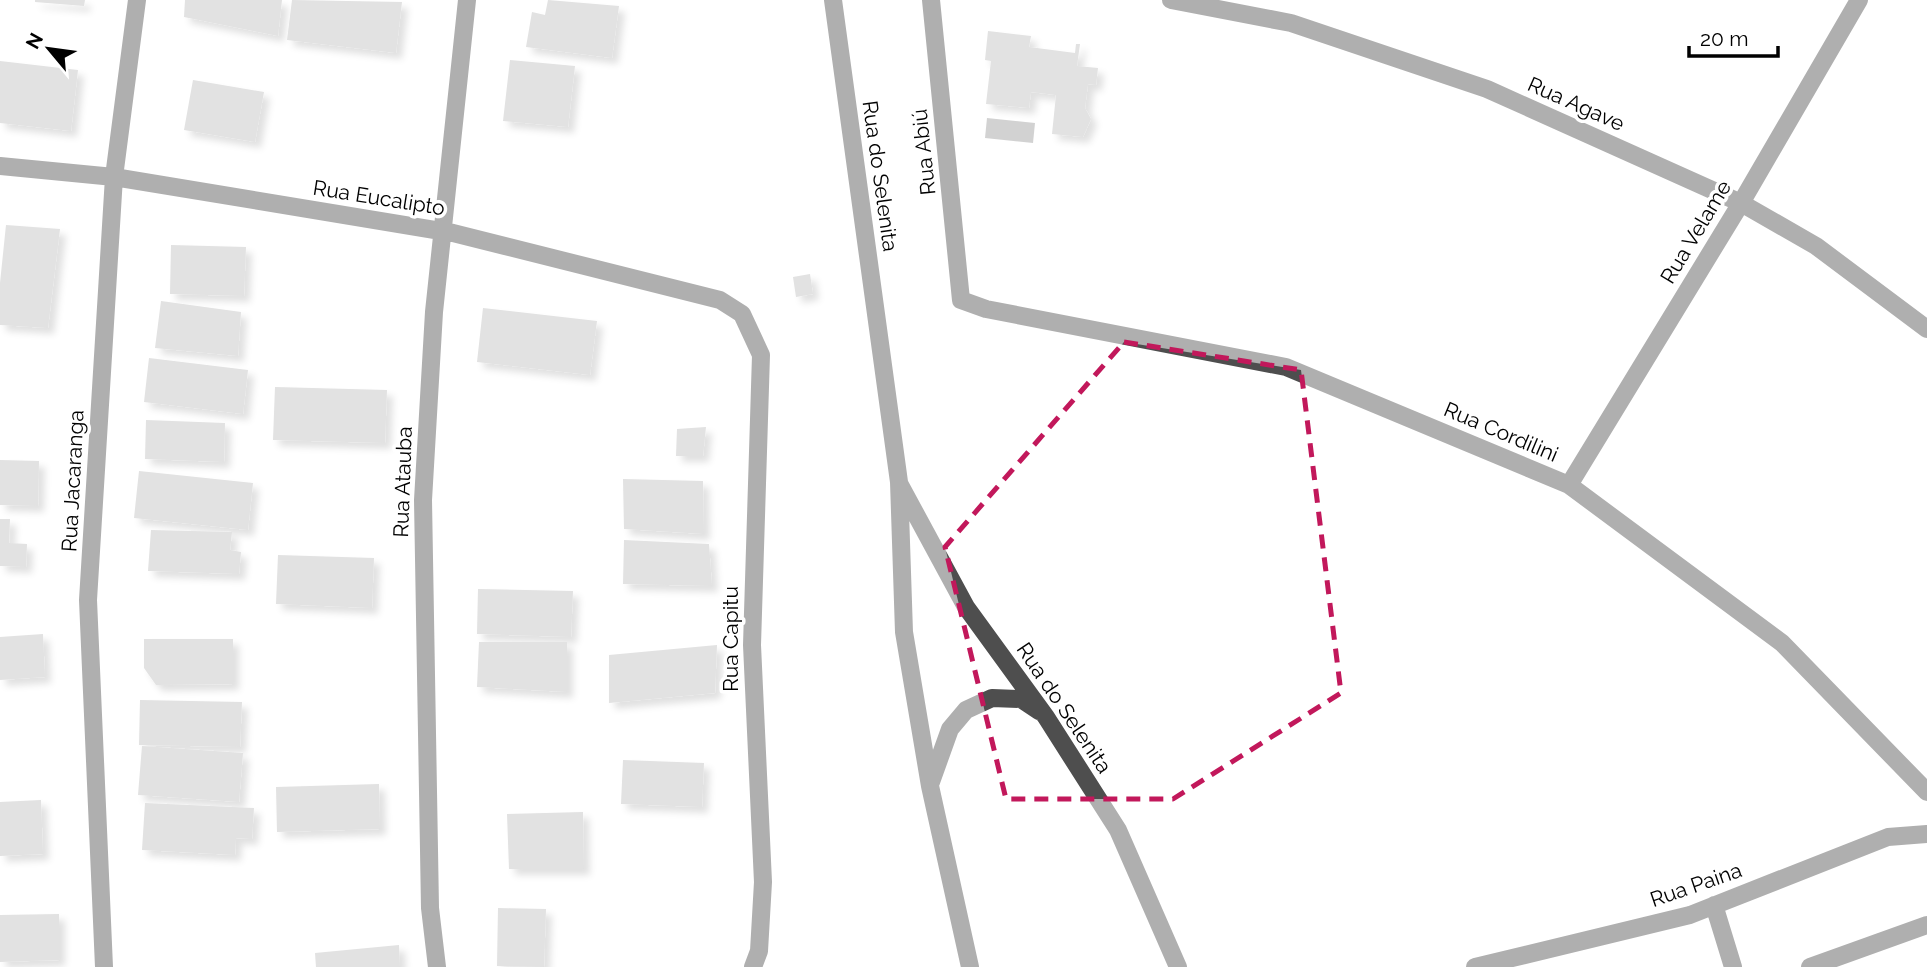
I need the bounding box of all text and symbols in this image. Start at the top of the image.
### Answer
north arrow [14,14,84,84]
scale bar [1689,14,1778,58]
text: 20 m [1700,26,1748,51]
text: N [21,29,47,52]
street label: Rua Agave [1524,71,1628,136]
street label: Rua do Selenita [858,99,903,253]
street label: Rua Abiú [907,108,940,196]
street label: Rua Eucalipto [311,175,447,220]
street label: Rua Velame [1655,176,1736,288]
street label: Rua Cordilini [1440,396,1562,467]
street label: Rua Jacaranga [56,409,89,553]
street label: Rua Atauba [388,426,417,538]
street label: Rua Capitu [718,586,743,692]
street label: Rua do Selenita [1012,638,1117,778]
street label: Rua Paina [1647,857,1745,912]

